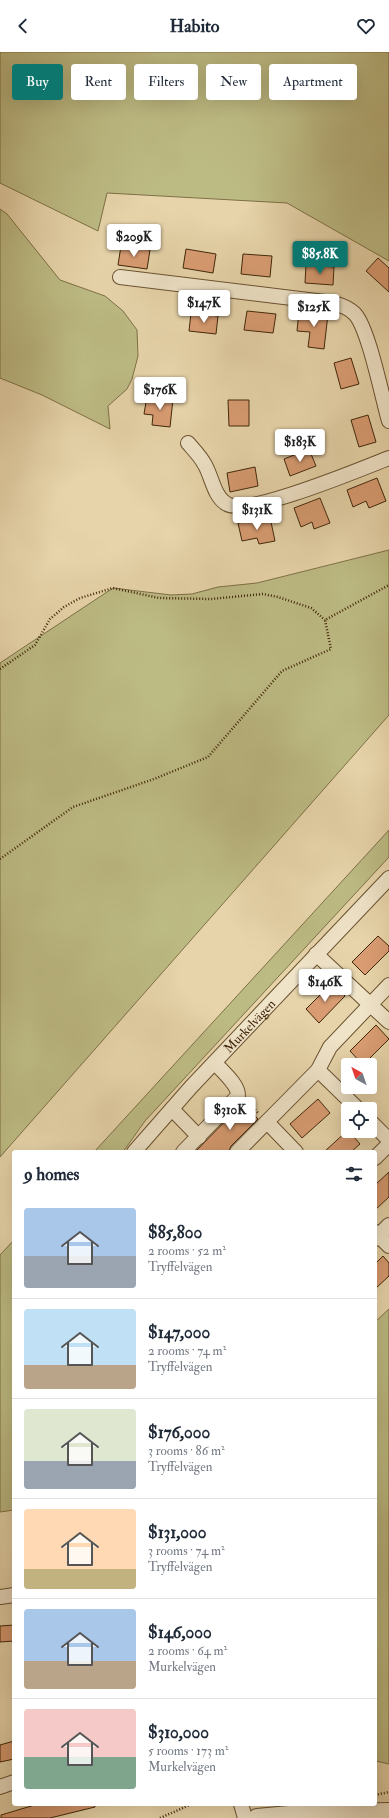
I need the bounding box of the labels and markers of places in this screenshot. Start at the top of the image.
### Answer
pin: $209K [106,224,162,258]
pin: $85.8K [287,241,353,275]
pin: $147K [176,290,232,324]
pin: $125K [286,294,342,328]
pin: $176K [132,377,188,411]
pin: $183K [272,429,328,463]
pin: $131K [229,497,285,531]
pin: $146K [297,969,353,1003]
pin: $310K [202,1097,258,1131]

